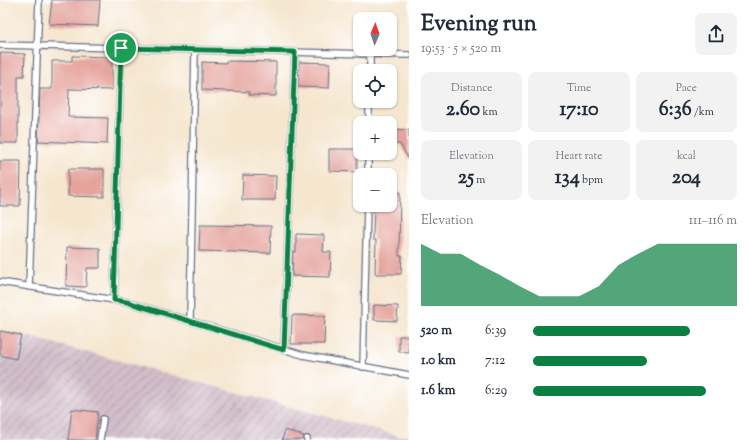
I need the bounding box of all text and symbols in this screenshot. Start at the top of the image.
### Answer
text: Evening run [421,9,537,41]
north arrow [353,12,397,56]
map controls [353,12,397,212]
button: share [695,13,737,55]
pin [104,31,138,65]
icon: arrive [110,37,132,59]
text: 19:53 · 5 × 520 m [421,40,501,58]
button: locate [353,64,397,108]
text: Distance [451,80,492,96]
text: Time [567,80,591,96]
text: Pace [676,80,697,96]
text: 2.60 [446,96,480,125]
text: 17:10 [559,96,599,125]
text: 6:36 [659,96,692,125]
text: km [480,104,498,120]
text: /km [692,104,714,120]
button: + [353,116,397,160]
text: Elevation [449,148,494,164]
text: Heart rate [556,148,602,164]
text: kcal [677,148,696,164]
text: 25 [458,164,474,193]
text: 134 [555,164,580,193]
text: 204 [672,164,701,193]
button: − [353,168,397,212]
text: m [474,172,485,188]
text: bpm [580,172,603,188]
text: Elevation [421,212,474,230]
text: 111–116 m [689,212,737,230]
text: 520 m [421,322,452,340]
text: 6:39 [485,322,506,340]
text: 1.0 km [421,352,456,370]
text: 7:12 [485,352,505,370]
text: 1.6 km [421,382,456,400]
text: 6:29 [485,382,507,400]

